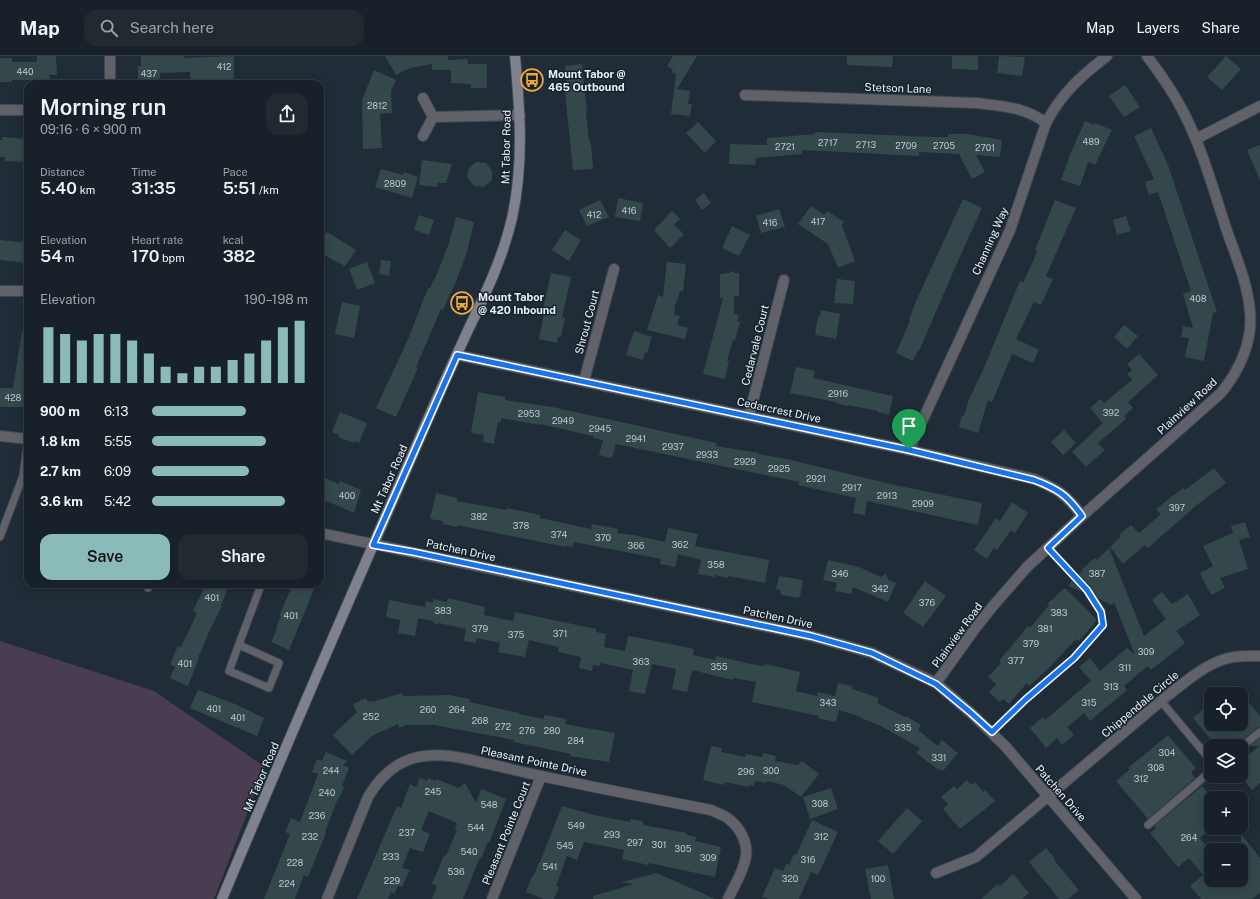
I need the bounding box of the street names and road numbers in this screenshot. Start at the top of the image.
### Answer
street label: Stetson Lane [864,81,932,95]
street label: Mt Tabor Road [499,110,513,184]
street label: Channing Way [970,205,1010,277]
street label: Shrout Court [573,289,601,355]
street label: Cedarvale Court [739,303,771,387]
street label: Plainview Road [1155,375,1219,437]
street label: Cedarcrest Drive [736,395,822,425]
street label: Mt Tabor Road [368,443,410,515]
street label: Patchen Drive [425,537,497,563]
street label: Plainview Road [930,600,984,670]
street label: Patchen Drive [742,604,814,630]
street label: Chippendale Circle [1099,668,1181,740]
street label: Mt Tabor Road [241,740,281,814]
street label: Pleasant Pointe Drive [480,744,588,778]
street label: Patchen Drive [1033,762,1089,824]
street label: Pleasant Pointe Court [480,779,532,887]

